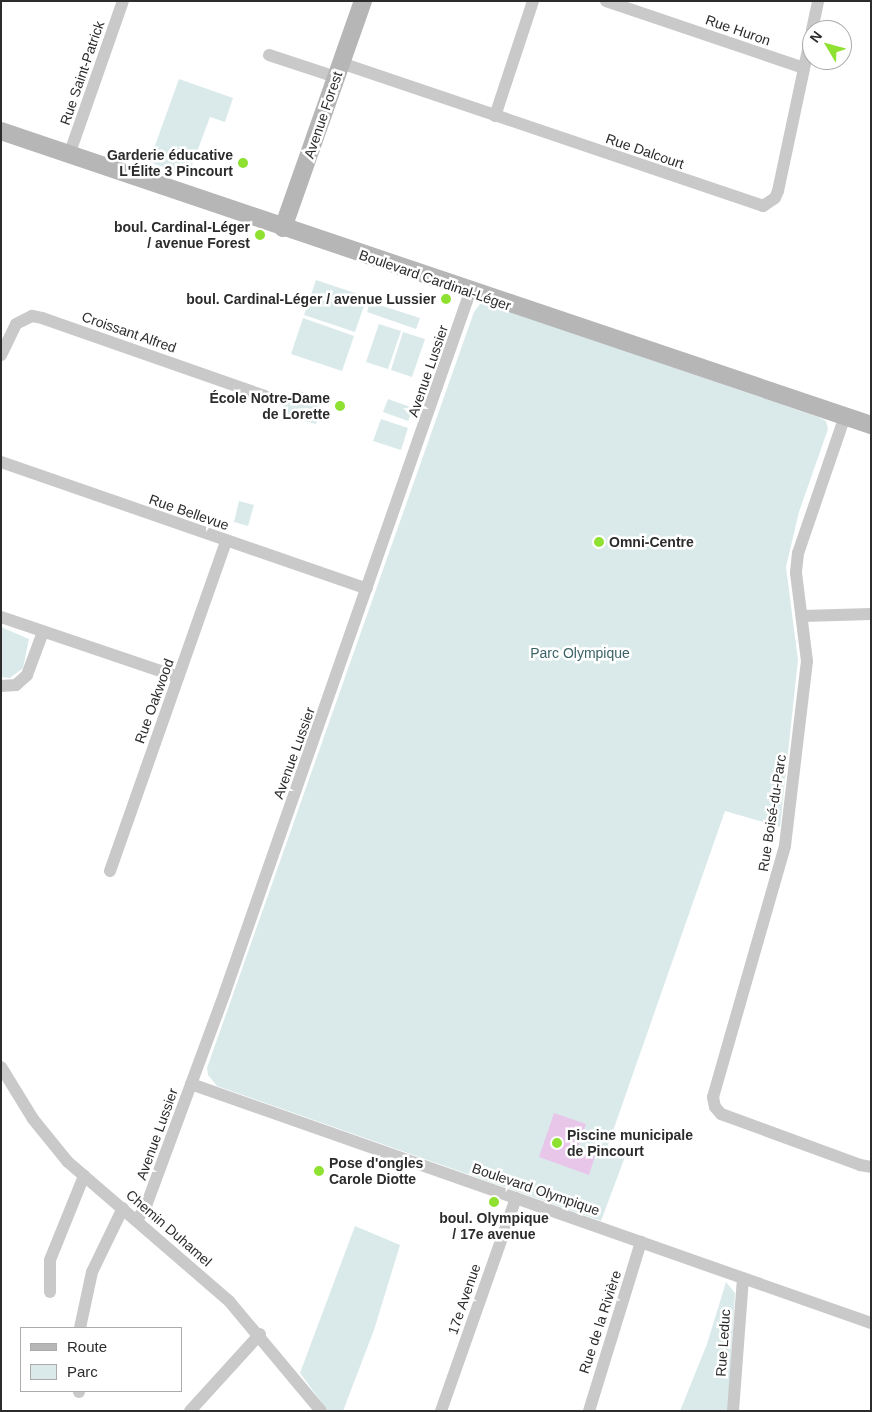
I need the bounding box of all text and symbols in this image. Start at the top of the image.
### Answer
street label: Rue Huron [703,11,773,49]
street label: Rue Saint-Patrick [56,19,108,127]
north arrow [802,20,852,70]
text: N [806,28,825,45]
street label: Avenue Forest [300,69,346,161]
street label: Rue Dalcourt [604,130,686,172]
place label: Garderie éducative L'Élite 3 Pincourt [107,147,233,180]
marker: Garderie éducative L'Élite 3 Pincourt [237,157,249,169]
place label: boul. Cardinal-Léger / avenue Forest [114,219,250,252]
marker: boul. Cardinal-Léger / avenue Forest [254,229,266,241]
street label: Boulevard Cardinal-Léger [357,246,513,314]
place label: boul. Cardinal-Léger / avenue Lussier [186,291,436,307]
marker: boul. Cardinal-Léger / avenue Lussier [440,293,452,305]
street label: Croissant Alfred [79,308,179,356]
street label: Avenue Lussier [404,323,452,419]
place label: École Notre-Dame de Lorette [209,390,330,422]
marker: École Notre-Dame de Lorette [334,400,346,412]
street label: Rue Bellevue [147,491,231,533]
place label: Omni-Centre [609,534,694,550]
marker: Omni-Centre [593,536,605,548]
park label: Parc Olympique [530,645,630,661]
street label: Rue Oakwood [131,656,177,746]
street label: Avenue Lussier [270,705,318,801]
street label: Rue Boisé-du-Parc [754,753,790,873]
street label: Avenue Lussier [133,1086,181,1182]
place label: Piscine municipale de Pincourt [567,1127,693,1160]
marker: Piscine municipale de Pincourt [551,1137,563,1149]
place label: Pose d'ongles Carole Diotte [329,1155,423,1188]
street label: Boulevard Olympique [470,1159,602,1219]
marker: Pose d'ongles Carole Diotte [313,1165,325,1177]
street label: Chemin Duhamel [123,1186,215,1270]
marker: boul. Olympique / 17e avenue [488,1196,500,1208]
place label: boul. Olympique / 17e avenue [439,1210,549,1242]
street label: 17e Avenue [444,1261,484,1337]
street label: Rue de la Rivière [575,1268,625,1376]
street label: Rue Leduc [712,1309,734,1377]
legend [20,1327,182,1392]
text: Route [67,1338,107,1355]
text: Parc [67,1363,98,1380]

